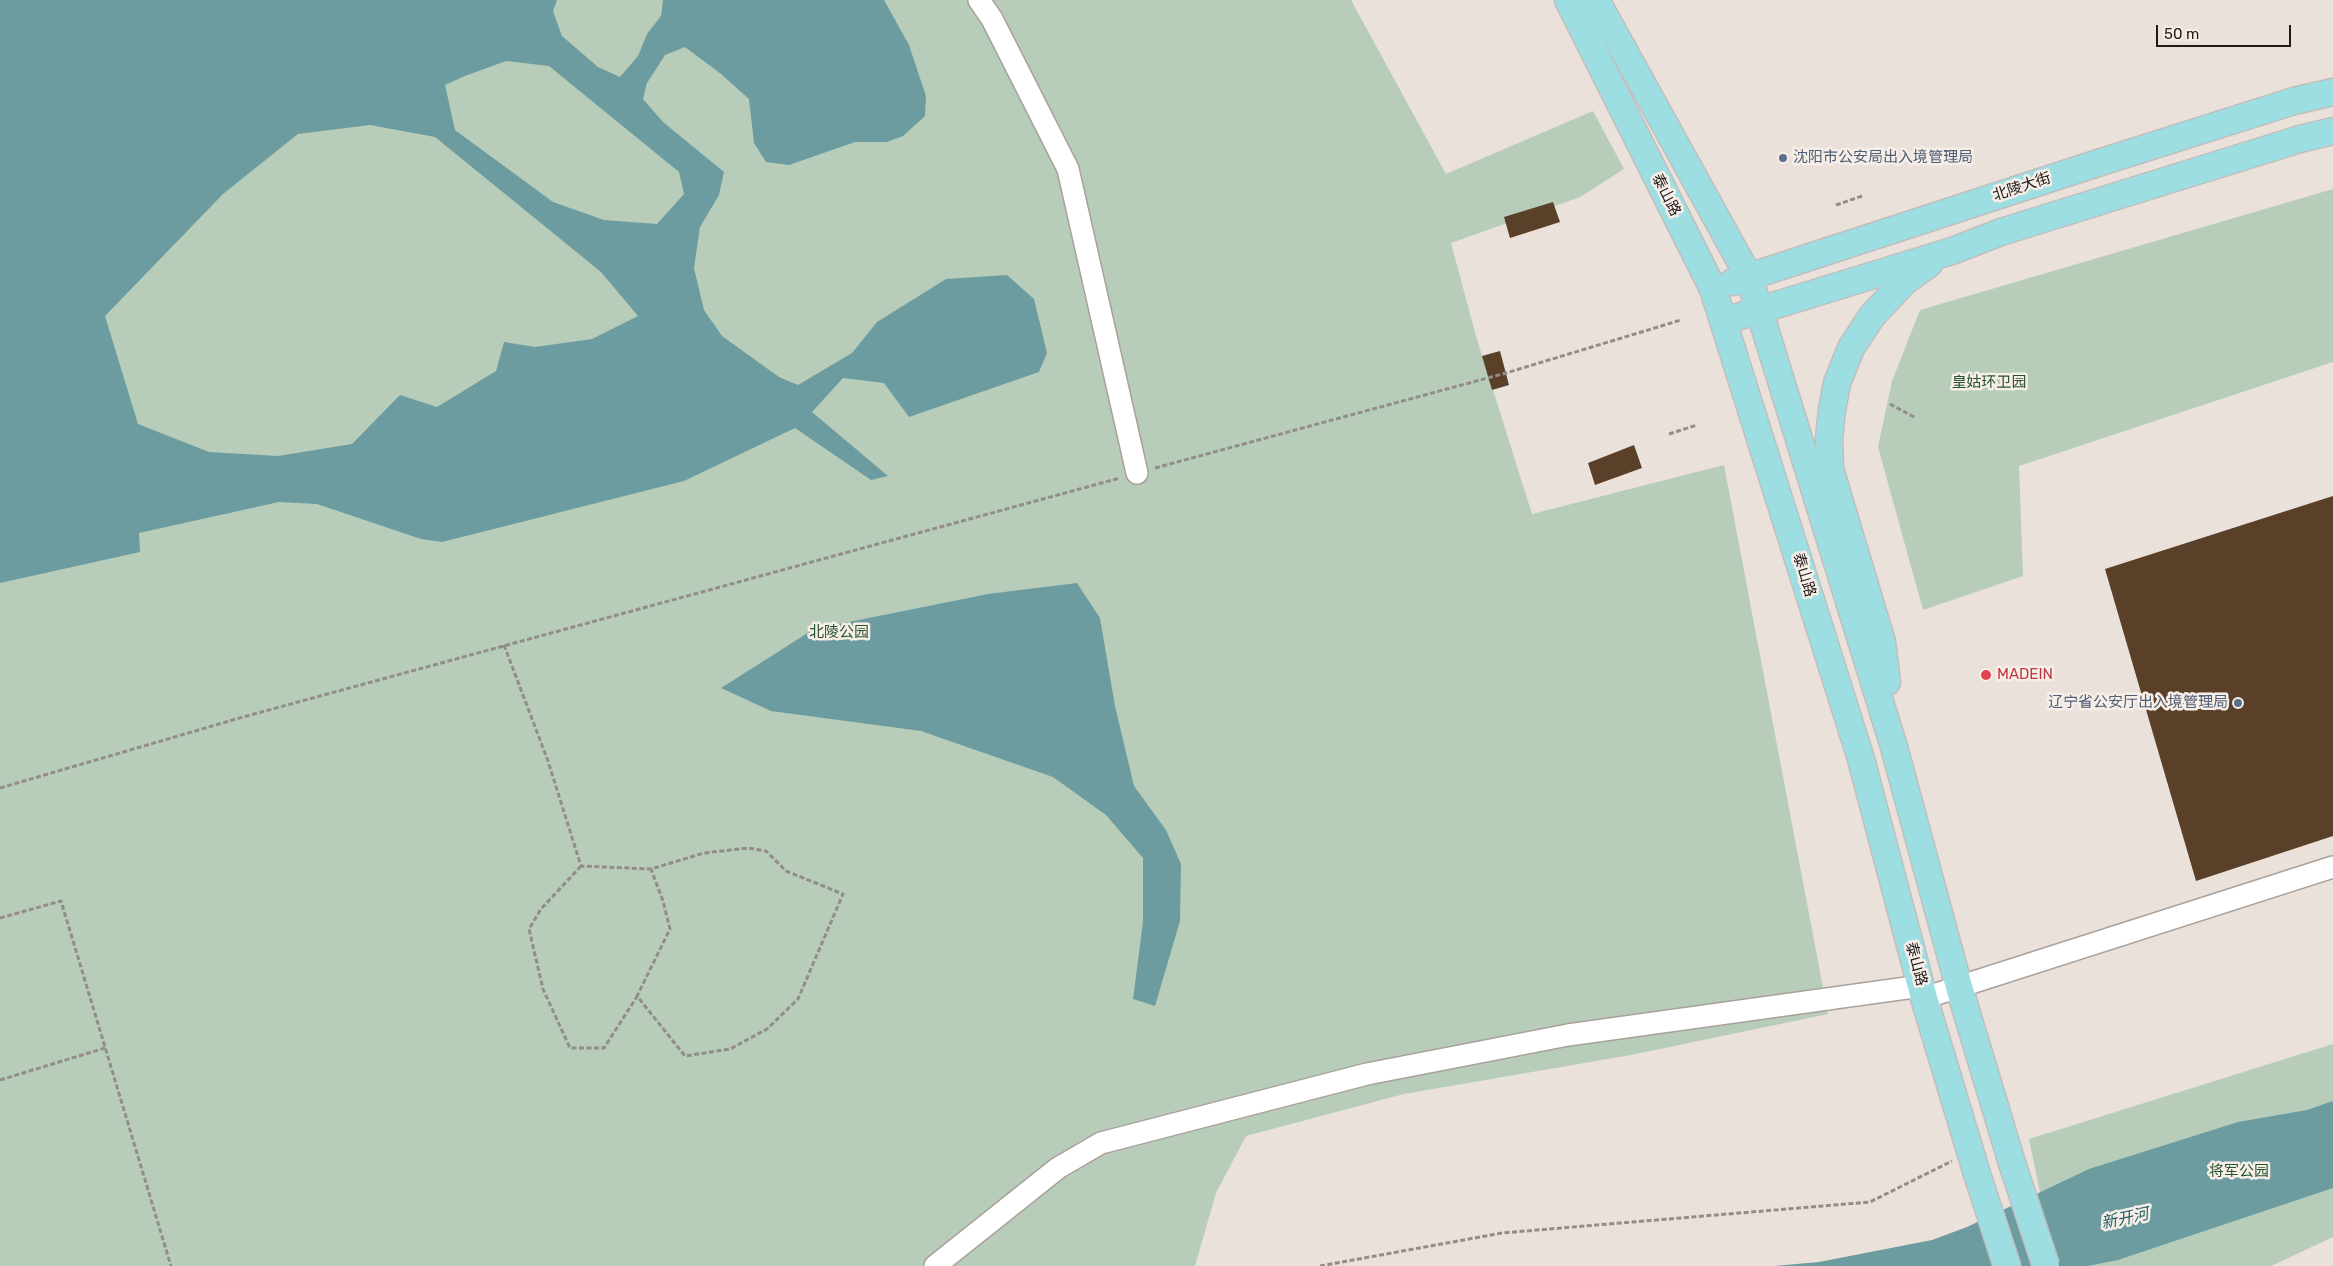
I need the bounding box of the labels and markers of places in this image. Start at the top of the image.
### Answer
place label: 沈阳市公安局出入境管理局 [1793,149,1973,167]
marker: 沈阳市公安局出入境管理局 [1777,152,1789,164]
place label: MADEIN [1997,666,2053,684]
marker: MADEIN [1979,668,1993,682]
place label: 辽宁省公安厅出入境管理局 [2048,694,2228,712]
marker: 辽宁省公安厅出入境管理局 [2232,697,2244,709]

